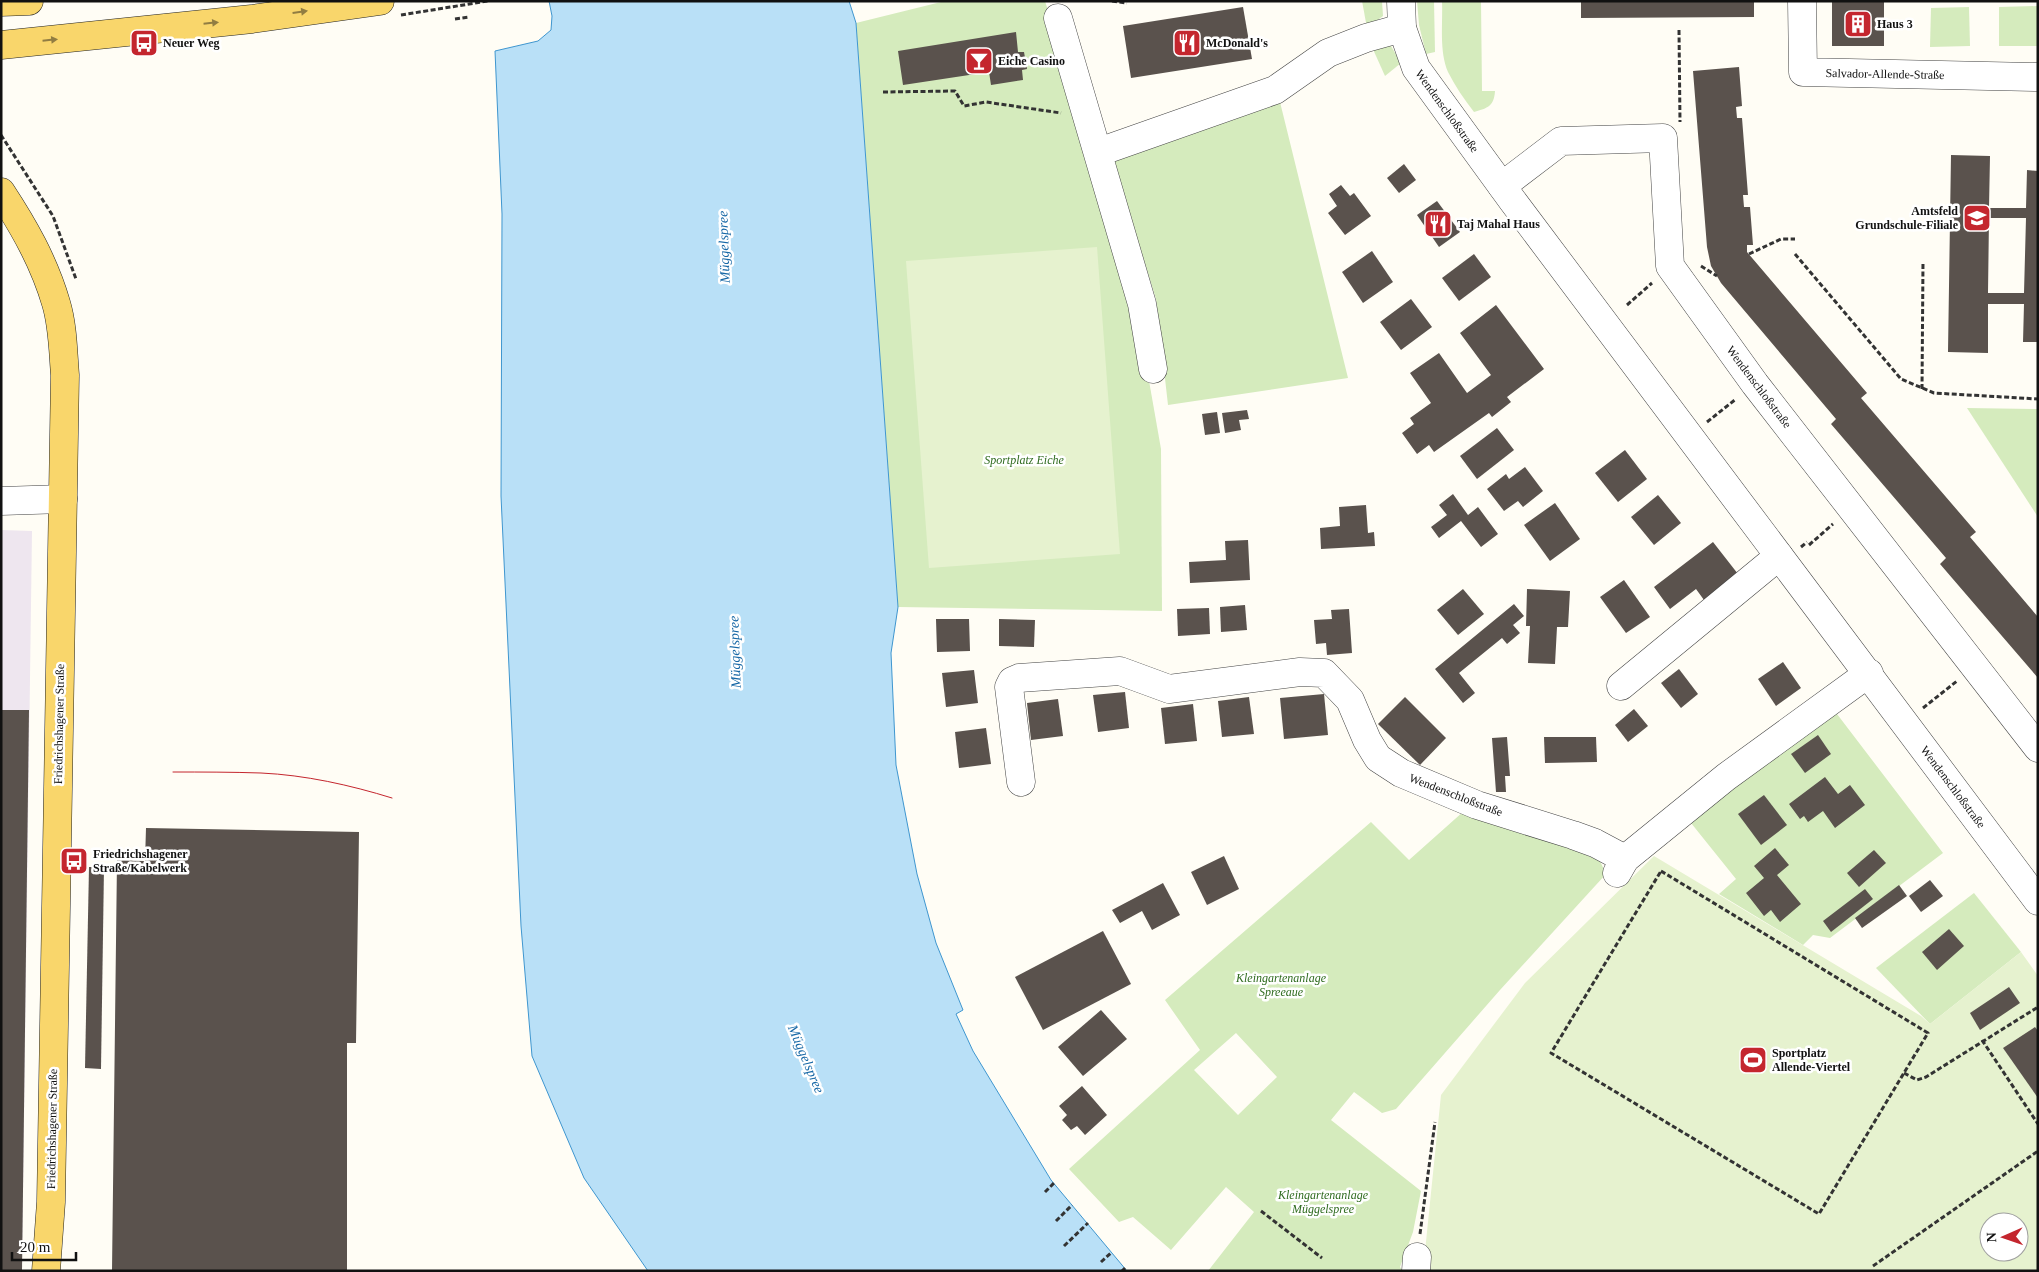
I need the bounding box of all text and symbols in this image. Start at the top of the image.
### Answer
one-way arrow [292,8,308,16]
building icon: Haus 3 [1843,9,1873,39]
place label: Haus 3 [1877,17,1913,31]
one-way arrow [204,19,220,27]
bus stop icon: Neuer Weg [129,28,159,58]
restaurant icon: McDonald's [1172,28,1202,58]
one-way arrow [42,36,58,44]
place label: Neuer Weg [163,36,220,50]
place label: McDonald's [1206,36,1268,50]
bar icon: Eiche Casino [964,46,994,76]
place label: Eiche Casino [998,54,1065,68]
street label: Salvador-Allende-Straße [1825,66,1945,82]
street label: Wendenschloßstraße [1412,67,1482,155]
school or university icon: Amtsfeld Grundschule-Filiale [1962,203,1992,233]
place label: Amtsfeld Grundschule-Filiale [1855,204,1959,232]
restaurant icon: Taj Mahal Haus [1423,209,1453,239]
water label: Müggelspree [715,210,733,285]
place label: Taj Mahal Haus [1457,217,1540,231]
street label: Wendenschloßstraße [1724,343,1794,431]
park label: Sportplatz Eiche [984,453,1064,467]
water label: Müggelspree [726,615,744,690]
street label: Friedrichshagener Straße [51,664,67,784]
street label: Wendenschloßstraße [1918,743,1988,831]
street label: Wendenschloßstraße [1407,771,1505,819]
bus stop icon: Friedrichshagener Straße/Kabelwerk [59,846,89,876]
place label: Friedrichshagener Straße/Kabelwerk [93,847,188,875]
park label: Kleingartenanlage Spreeaue [1235,971,1327,999]
water label: Müggelspree [785,1022,827,1095]
sports icon: Sportplatz Allende-Viertel [1738,1045,1768,1075]
place label: Sportplatz Allende-Viertel [1772,1046,1851,1074]
street label: Friedrichshagener Straße [44,1069,60,1189]
park label: Kleingartenanlage Müggelspree [1277,1188,1369,1216]
north arrow [1979,1212,2029,1262]
scale bar [12,1230,76,1262]
text: N [1984,1232,1999,1243]
text: 20 m [20,1239,51,1255]

